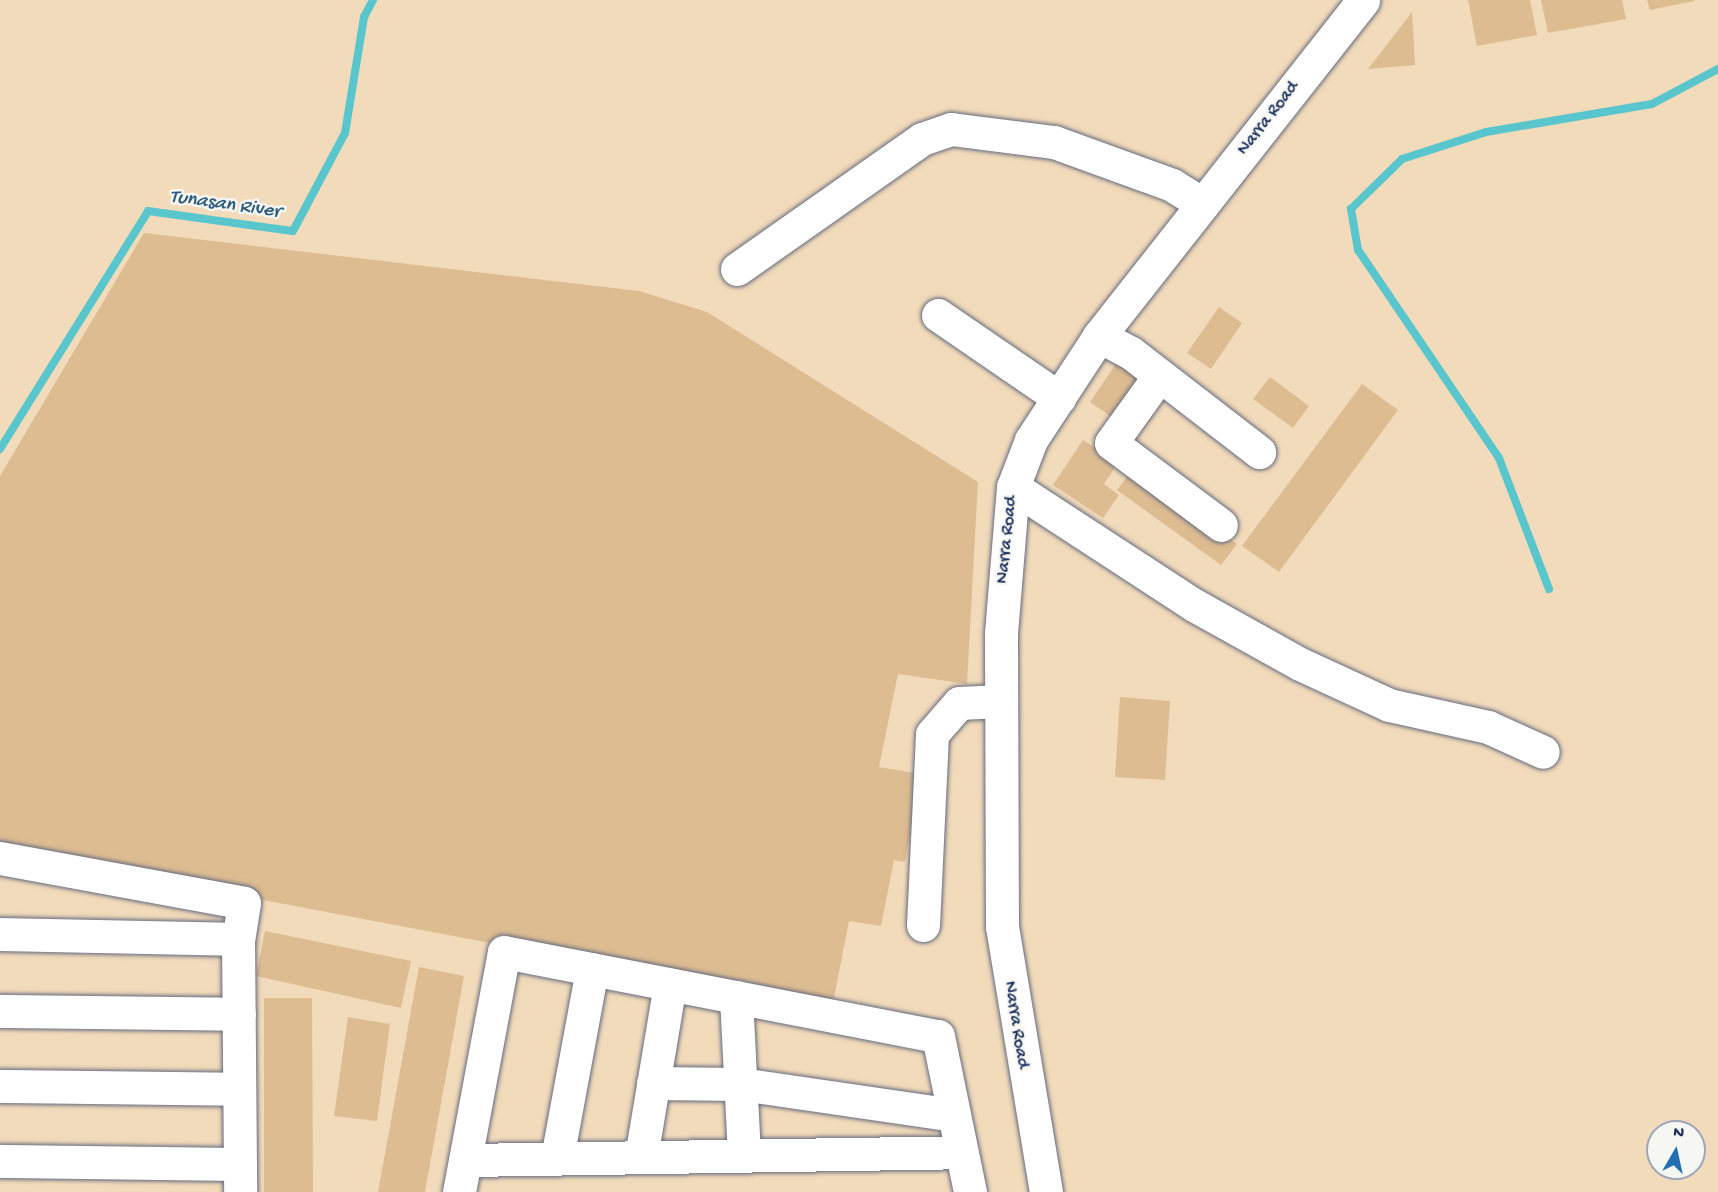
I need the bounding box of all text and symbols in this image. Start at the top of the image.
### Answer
street label: Narra Road [1233,78,1305,160]
water label: Tunasan River [168,185,282,225]
street label: Narra Road [993,495,1023,585]
street label: Narra Road [997,980,1033,1070]
north arrow [1646,1120,1706,1180]
text: N [1672,1124,1685,1144]

